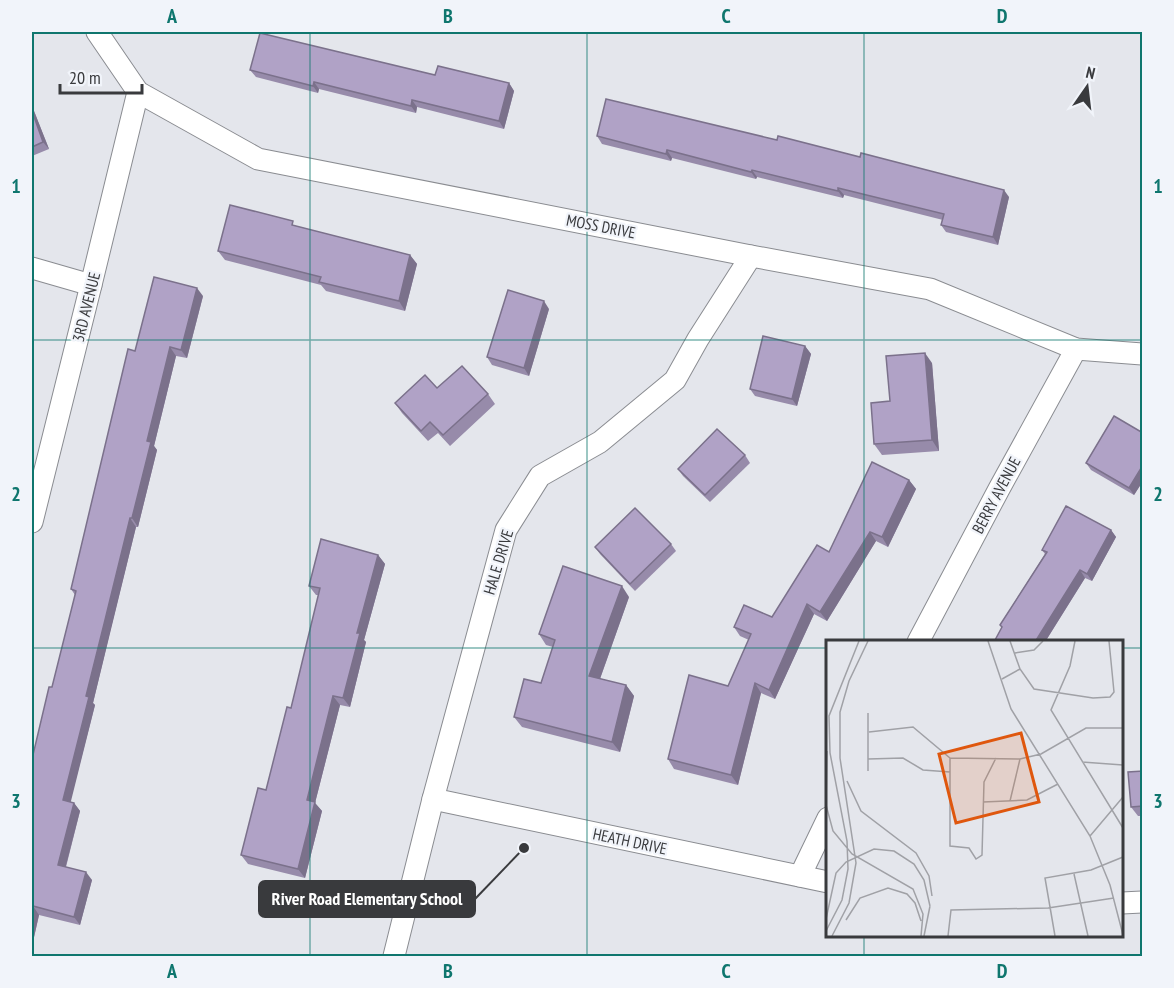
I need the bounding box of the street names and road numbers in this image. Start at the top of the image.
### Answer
street label: MOSS DRIVE [565,209,637,243]
street label: 3RD AVENUE [68,270,104,344]
street label: BERRY AVENUE [967,453,1025,537]
street label: HALE DRIVE [479,527,517,597]
street label: HEATH DRIVE [591,823,669,859]

